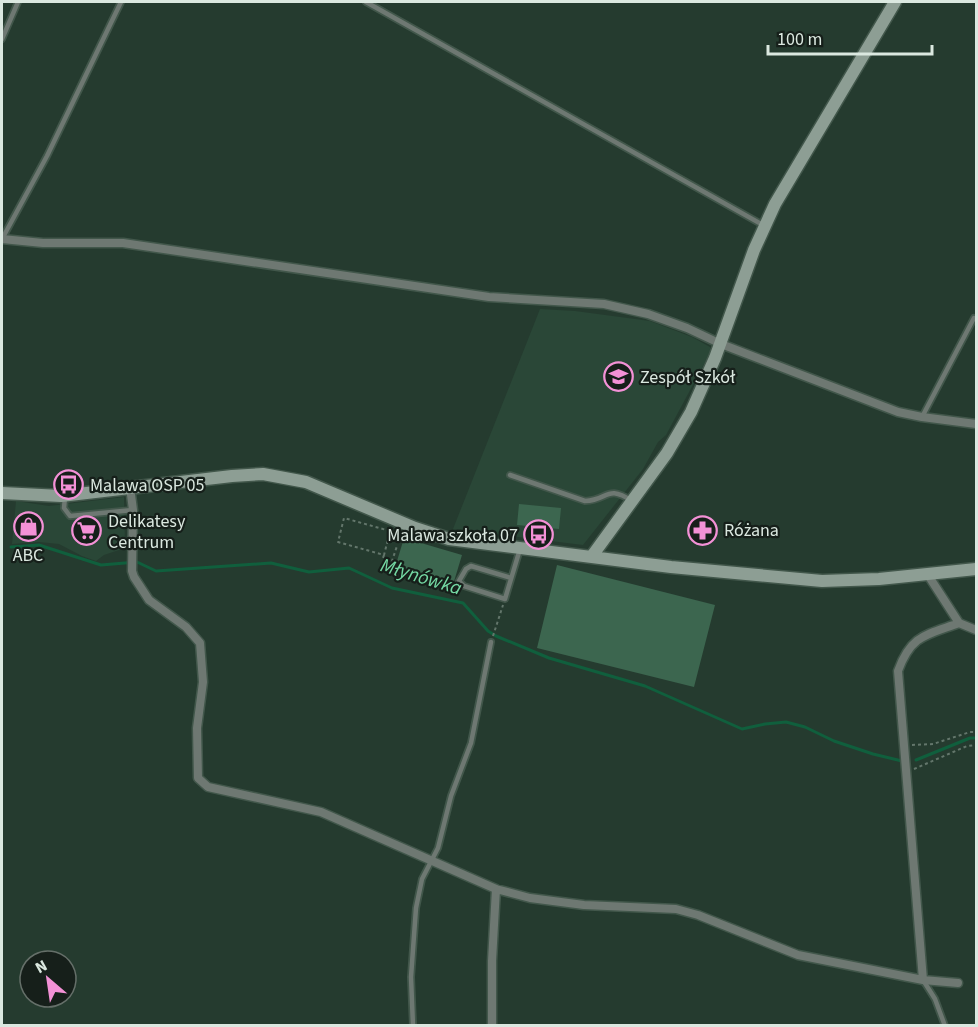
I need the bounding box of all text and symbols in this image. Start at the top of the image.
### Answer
scale bar [768,18,932,56]
text: 100 m [777,27,822,52]
school or university icon: Zespół Szkół [603,361,635,393]
place label: Zespół Szkół [640,365,736,390]
bus stop icon: Malawa OSP 05 [53,469,85,501]
place label: Malawa OSP 05 [90,473,205,498]
place label: Delikatesy Centrum [108,509,186,555]
shop icon: ABC [12,510,44,542]
pharmacy icon: Różana [687,514,719,546]
supermarket icon: Delikatesy Centrum [71,515,103,547]
place label: Różana [724,518,779,543]
bus stop icon: Malawa szkoła 07 [523,519,555,551]
place label: Malawa szkoła 07 [387,523,518,548]
place label: ABC [13,543,43,568]
water label: Młynówka [377,551,465,603]
north arrow [18,949,78,1009]
text: N [31,955,51,979]

